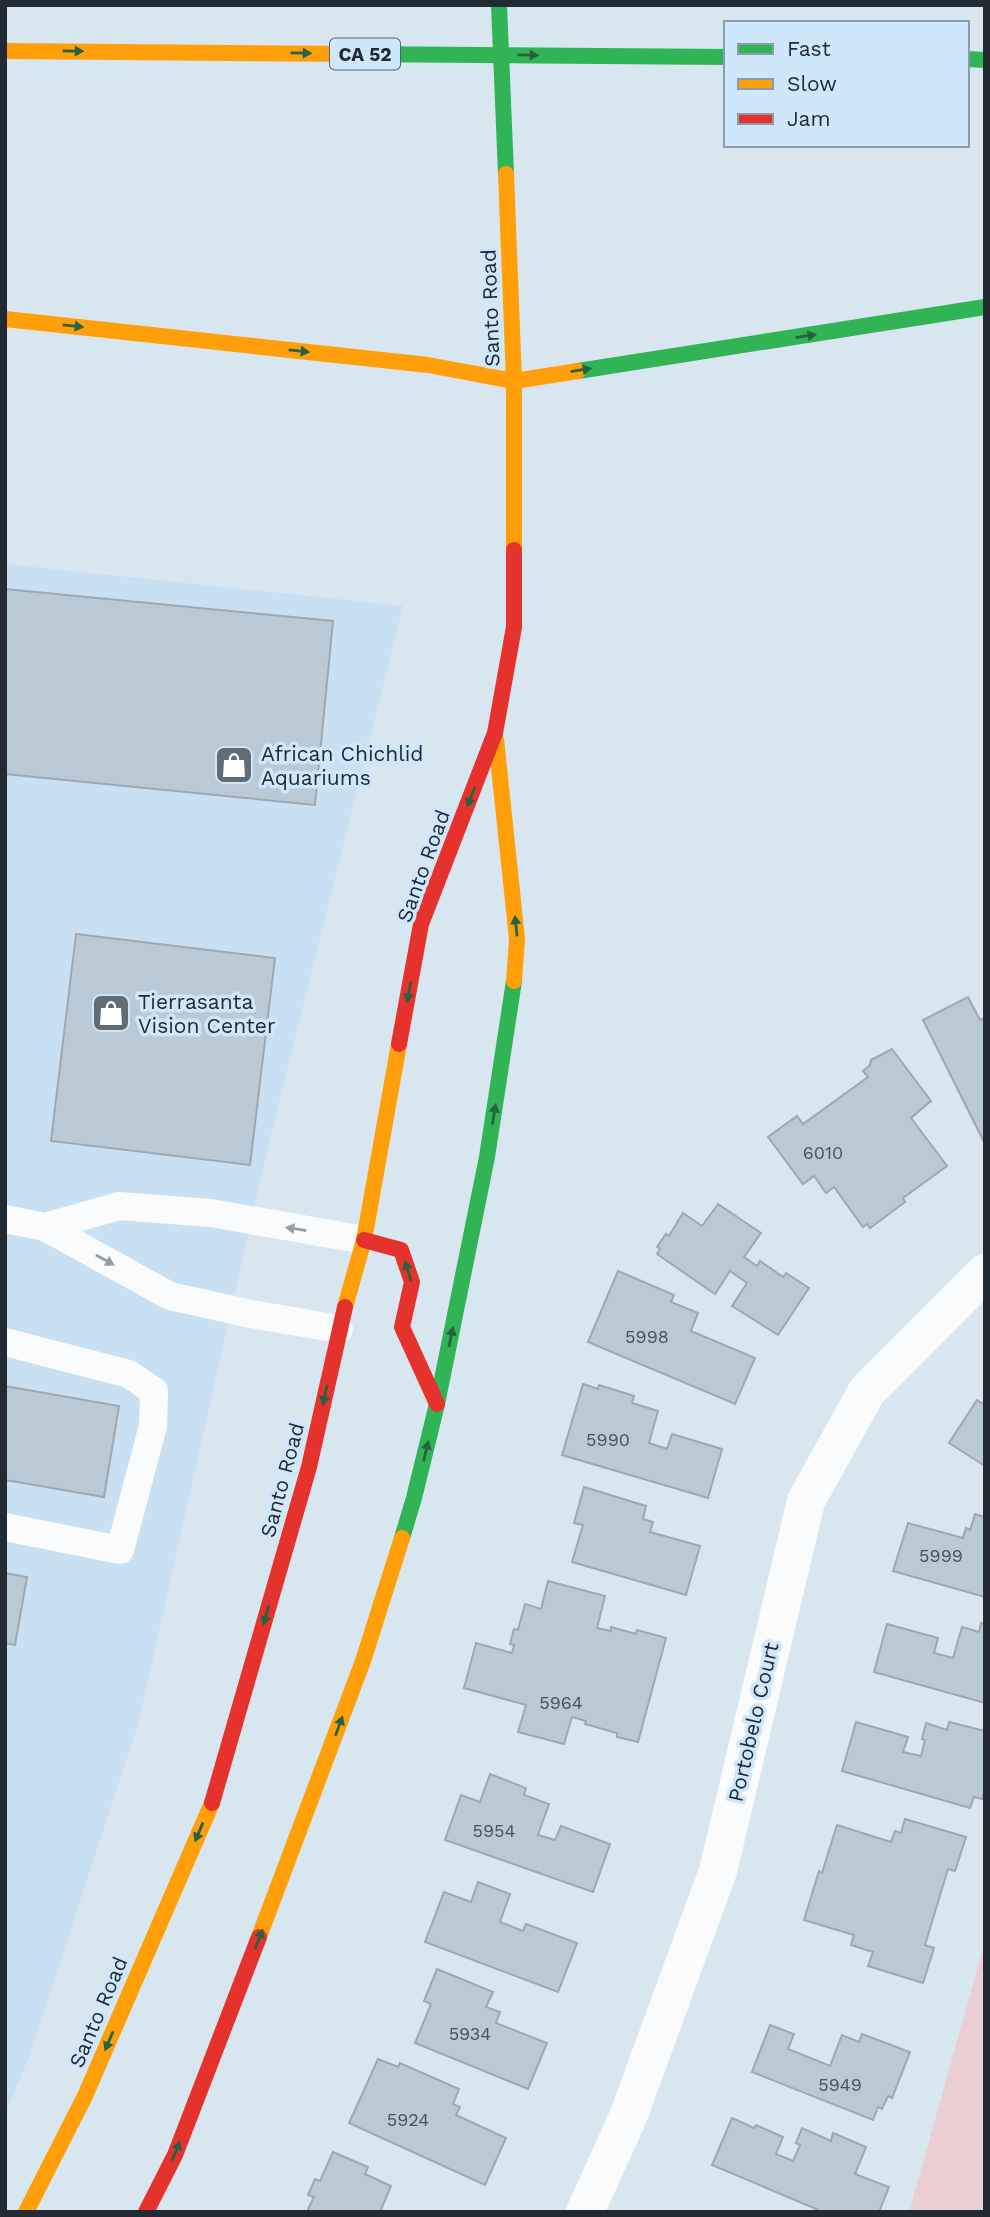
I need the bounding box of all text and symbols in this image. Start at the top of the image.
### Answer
legend [724,21,969,147]
text: Fast [787,36,831,61]
road number: CA 52 [330,38,400,70]
one-way arrow [63,45,85,57]
one-way arrow [290,48,312,59]
one-way arrow [518,50,540,61]
text: Slow [787,71,837,96]
text: Jam [787,106,830,131]
street label: Santo Road [475,249,505,367]
one-way arrow [62,321,84,332]
one-way arrow [795,330,817,341]
one-way arrow [288,345,310,356]
one-way arrow [570,365,592,376]
place label: African Chichlid Aquariums [261,741,424,790]
shop icon: African Chichlid Aquariums [213,744,255,786]
one-way arrow [465,787,476,808]
street label: Santo Road [391,806,455,926]
one-way arrow [510,915,521,937]
one-way arrow [403,981,414,1003]
place label: Tierrasanta Vision Center [138,989,276,1038]
shop icon: Tierrasanta Vision Center [90,992,132,1034]
one-way arrow [489,1103,500,1125]
house number: 6010 [803,1142,843,1163]
one-way arrow [285,1223,307,1234]
one-way arrow [95,1254,115,1266]
one-way arrow [402,1260,412,1281]
one-way arrow [445,1326,456,1348]
house number: 5998 [625,1326,669,1347]
one-way arrow [319,1384,330,1406]
street label: Santo Road [255,1420,309,1540]
house number: 5990 [586,1429,630,1450]
one-way arrow [420,1440,431,1462]
house number: 5999 [919,1545,963,1566]
one-way arrow [261,1605,271,1626]
street label: Portobelo Court [723,1640,784,1804]
house number: 5964 [539,1692,583,1713]
one-way arrow [334,1715,345,1736]
house number: 5954 [472,1820,516,1841]
one-way arrow [193,1822,204,1843]
one-way arrow [253,1928,264,1949]
street label: Santo Road [63,1953,133,2071]
house number: 5934 [449,2023,491,2044]
one-way arrow [103,2031,115,2051]
house number: 5949 [818,2074,862,2095]
house number: 5924 [387,2109,429,2130]
one-way arrow [171,2140,182,2161]

